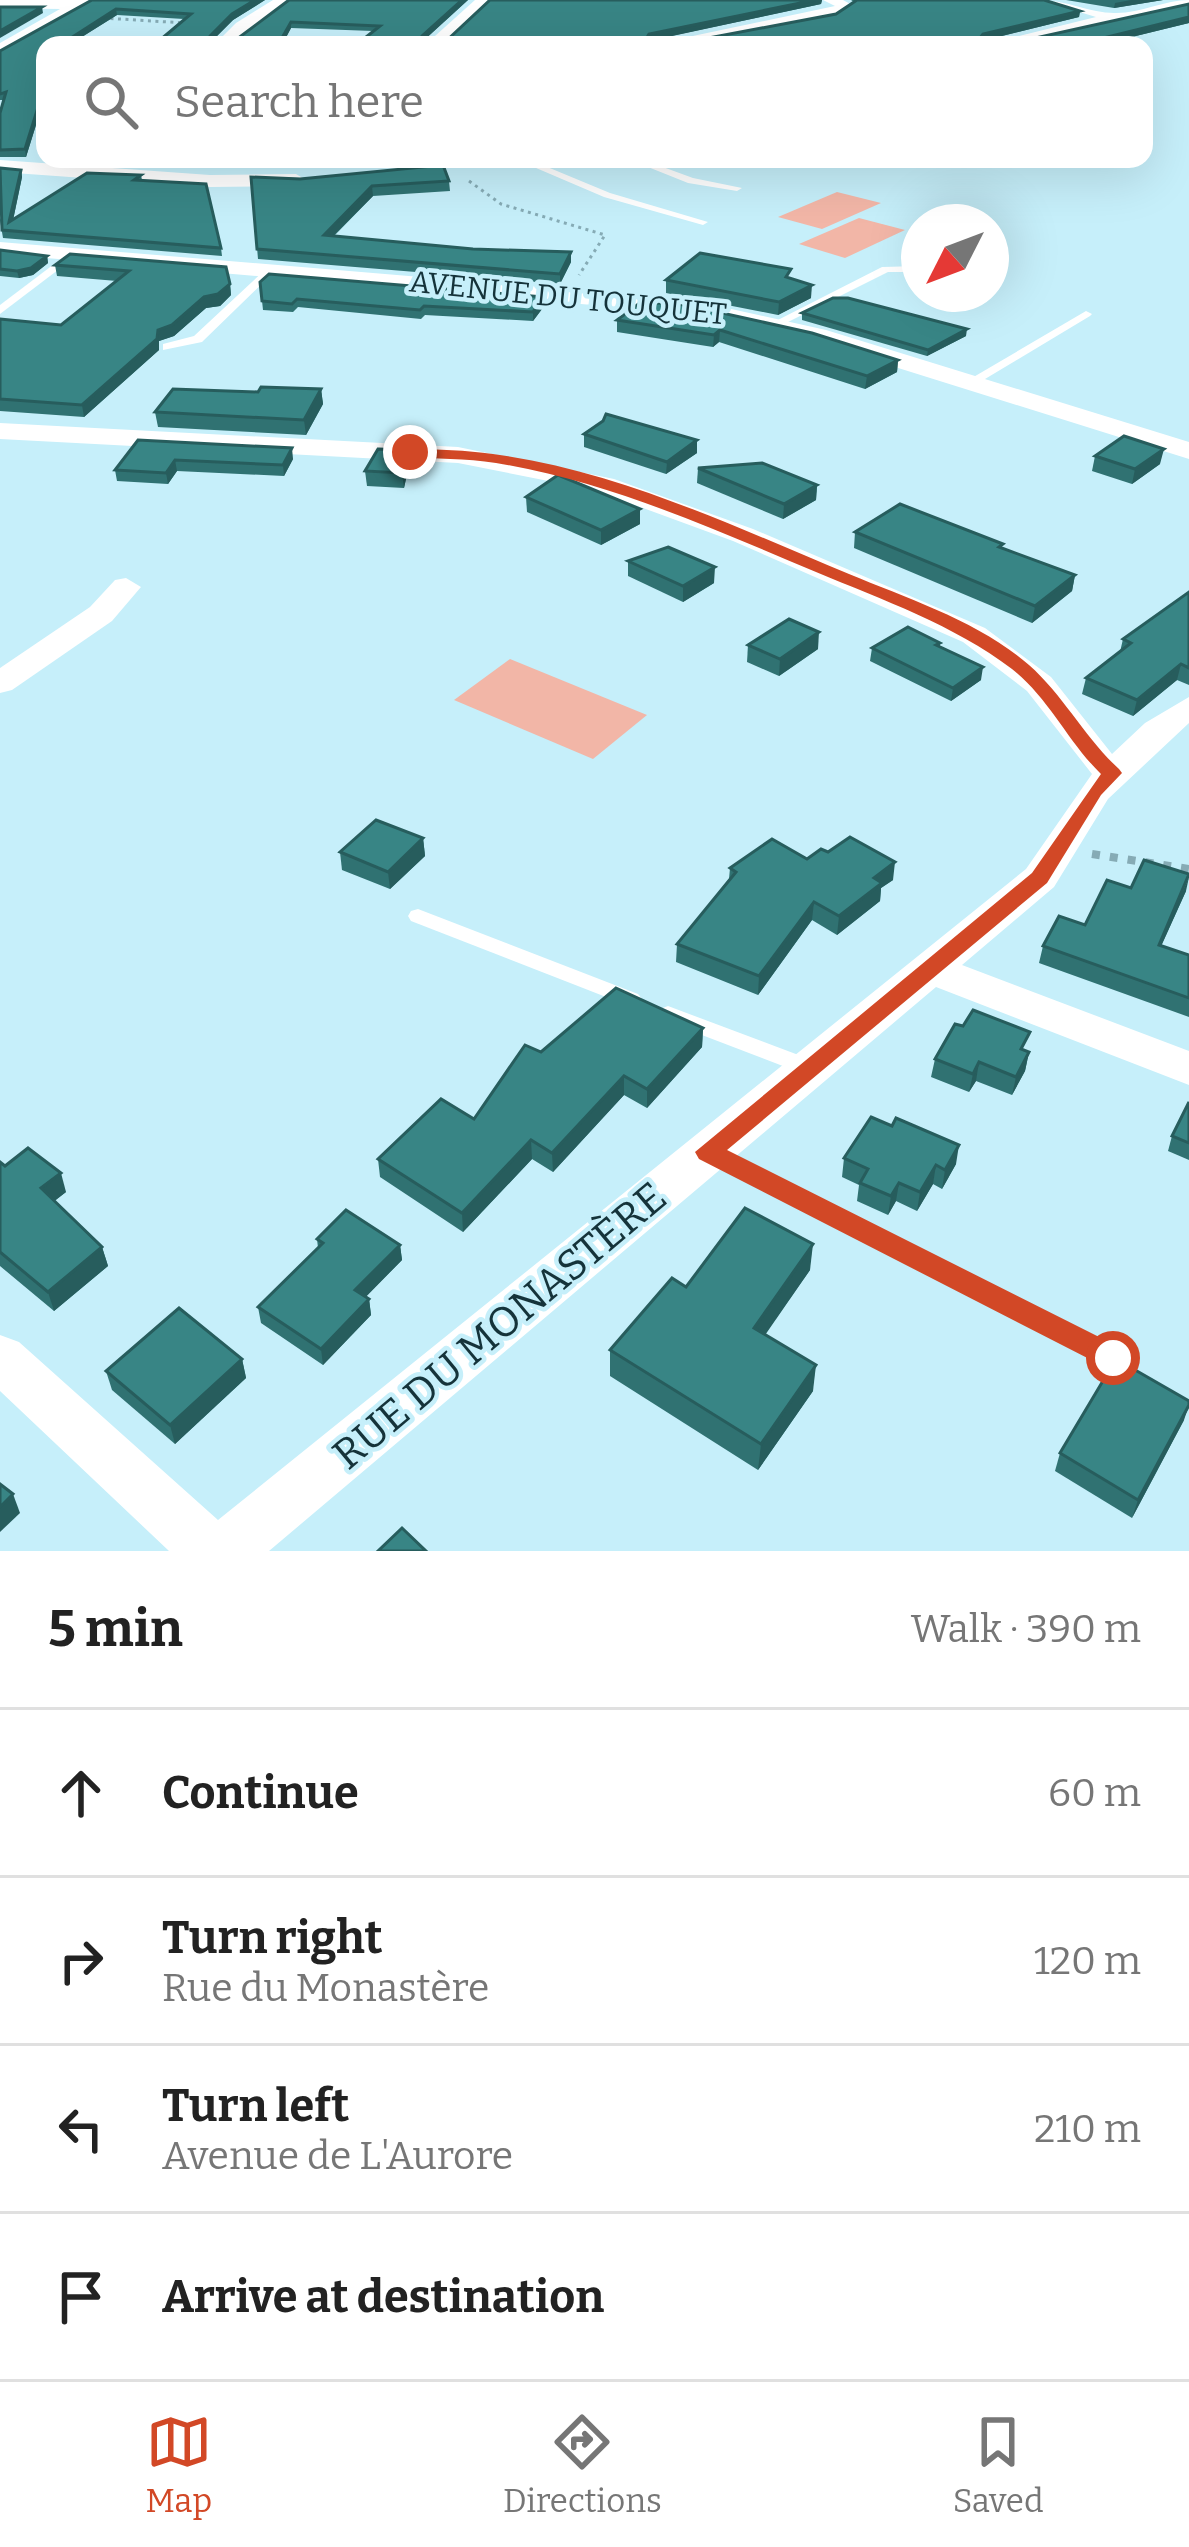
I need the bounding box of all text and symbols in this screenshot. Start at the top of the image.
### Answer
search box [36,36,1153,168]
icon: search [78,69,144,135]
text: Search here [174,75,424,129]
north arrow [901,204,1009,312]
street label: AVENUE DU TOUQUET [408,263,728,333]
route end [383,425,437,479]
street label: RUE DU MONASTÈRE [322,1171,676,1480]
route start [1086,1331,1140,1385]
text: 5 min [48,1598,183,1660]
text: Walk · 390 m [911,1606,1141,1652]
icon: ahead [48,1760,114,1826]
text: Continue [162,1766,359,1820]
text: 60 m [1048,1770,1141,1816]
text: Turn right [162,1911,382,1965]
icon: right [48,1928,114,1994]
text: 120 m [1034,1938,1141,1984]
text: Rue du Monastère [162,1965,489,2011]
text: Turn left [162,2079,349,2133]
icon: left [48,2096,114,2162]
text: 210 m [1034,2106,1141,2152]
text: Avenue de L'Aurore [162,2133,513,2179]
icon: arrive [48,2264,114,2330]
text: Arrive at destination [162,2270,604,2324]
tab: Map [146,2409,212,2521]
tab: Directions [503,2409,662,2521]
tab: Saved [953,2409,1043,2521]

